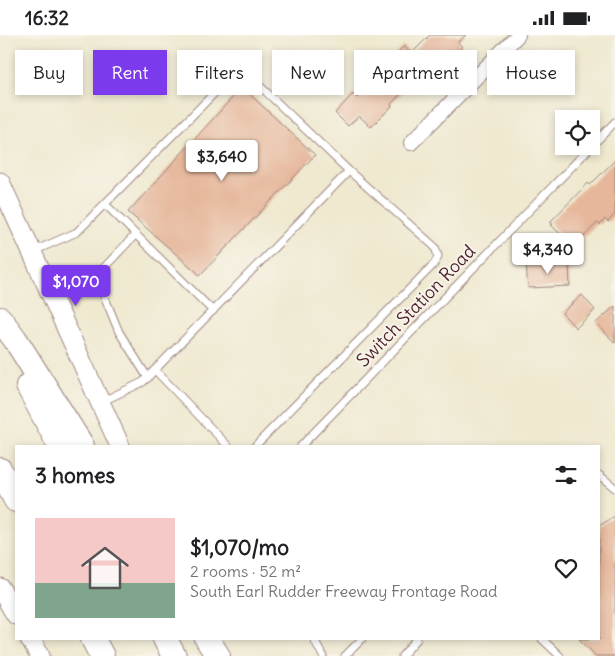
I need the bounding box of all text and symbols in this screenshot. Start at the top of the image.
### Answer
text: 16:32 [25,6,69,30]
chip: Buy [15,50,83,95]
chip: Rent [93,50,167,95]
chip: Filters [177,50,262,95]
chip: New [272,50,344,95]
chip: Apartment [354,50,477,95]
chip: House [487,50,575,95]
map controls [555,110,600,155]
button: locate [555,110,600,155]
pin: $3,640 [181,139,263,182]
text: $3,640 [197,146,247,166]
pin: $4,340 [507,233,589,275]
street label: Switch Station Road [351,239,480,372]
text: $4,340 [523,239,573,259]
pin: $1,070 [35,265,117,307]
text: $1,070 [53,271,99,291]
icon: filters [552,461,580,489]
text: 3 homes [35,462,115,489]
text: $1,070/mo [190,534,289,561]
icon: home [75,538,135,598]
icon: heart [552,554,580,582]
text: 2 rooms · 52 m² [190,561,301,581]
text: South Earl Rudder Freeway Frontage Road [190,581,497,601]

